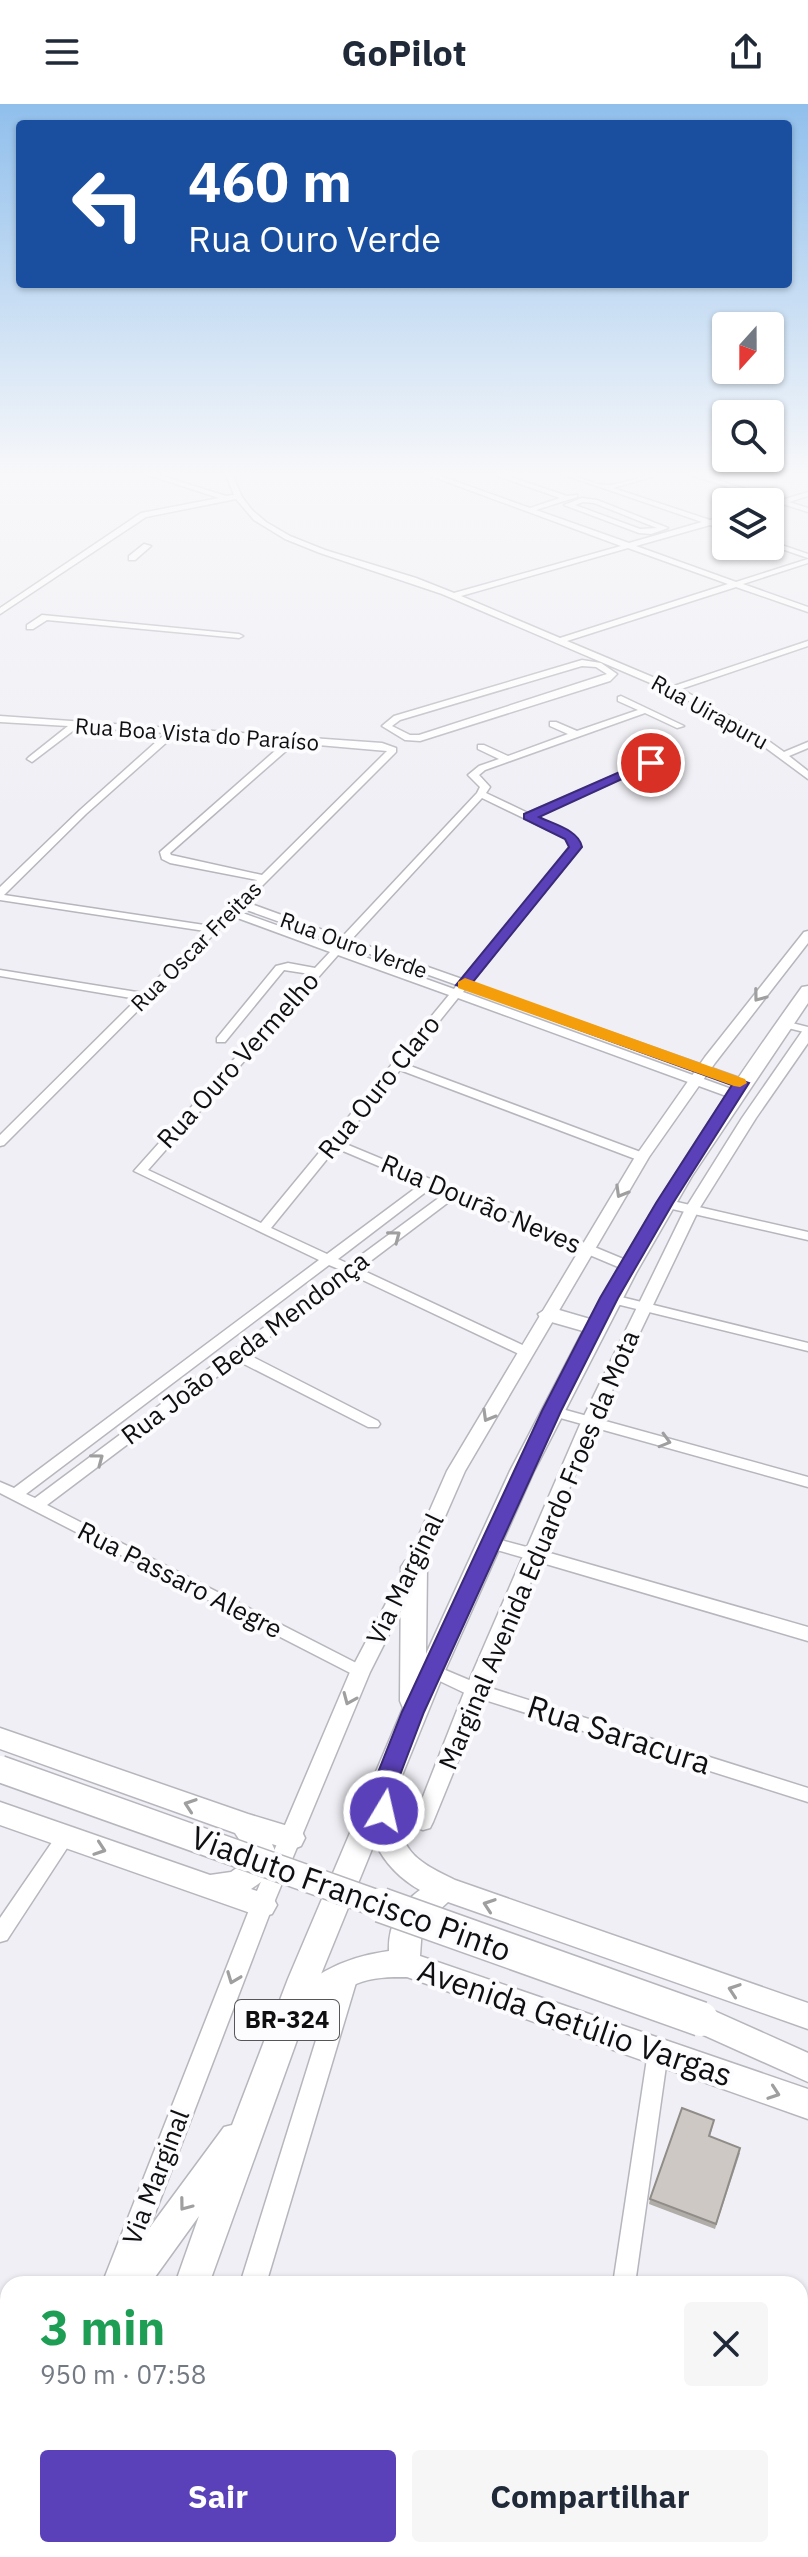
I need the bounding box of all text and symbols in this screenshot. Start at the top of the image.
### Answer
text: GoPilot [342,29,466,76]
icon: menu [40,30,84,74]
icon: share [724,30,768,74]
text: 460 m [188,145,352,217]
icon: left [56,152,160,256]
text: Rua Ouro Verde [188,215,441,262]
north arrow [712,312,784,384]
map controls [712,312,784,560]
button: search [712,400,784,472]
button: layers [712,488,784,560]
street label: Rua Uirapuru [647,667,774,756]
street label: Rua Boa Vista do Paraíso [74,711,320,756]
pin [617,729,685,797]
icon: arrive [629,741,673,785]
street label: Rua Oscar Freitas [124,874,267,1017]
street label: Rua Ouro Verde [277,904,432,985]
street label: Rua Ouro Vermelho [149,964,326,1155]
one-way arrow [755,987,769,1002]
street label: Rua Ouro Claro [310,1007,447,1165]
street label: Rua Dourão Neves [376,1146,587,1261]
one-way arrow [615,1184,631,1198]
one-way arrow [387,1231,401,1245]
street label: Rua João Beda Mendonça [114,1243,375,1452]
street label: Marginal Avenida Eduardo Froes da Mota [430,1325,646,1774]
one-way arrow [482,1407,498,1422]
one-way arrow [657,1432,671,1449]
one-way arrow [89,1454,103,1468]
street label: Via Marginal [358,1507,451,1650]
street label: Rua Passaro Alegre [72,1513,289,1645]
street label: Rua Saracura [522,1685,716,1783]
one-way arrow [342,1691,358,1705]
position arrow [342,1769,426,1853]
one-way arrow [184,1799,198,1815]
street label: Viaduto Francisco Pinto [186,1816,517,1971]
one-way arrow [92,1839,106,1855]
one-way arrow [483,1898,497,1914]
street label: Avenida Getúlio Vargas [413,1949,738,2096]
one-way arrow [227,1970,243,1984]
one-way arrow [728,1984,742,2000]
road number: BR-324 [235,2000,339,2040]
one-way arrow [767,2083,781,2099]
street label: Via Marginal [114,2104,196,2249]
one-way arrow [180,2197,194,2211]
text: 3 min [40,2296,165,2358]
button: close [684,2302,768,2386]
text: 950 m · 07:58 [40,2357,206,2391]
button: Sair [40,2450,396,2542]
button: Compartilhar [412,2450,768,2542]

